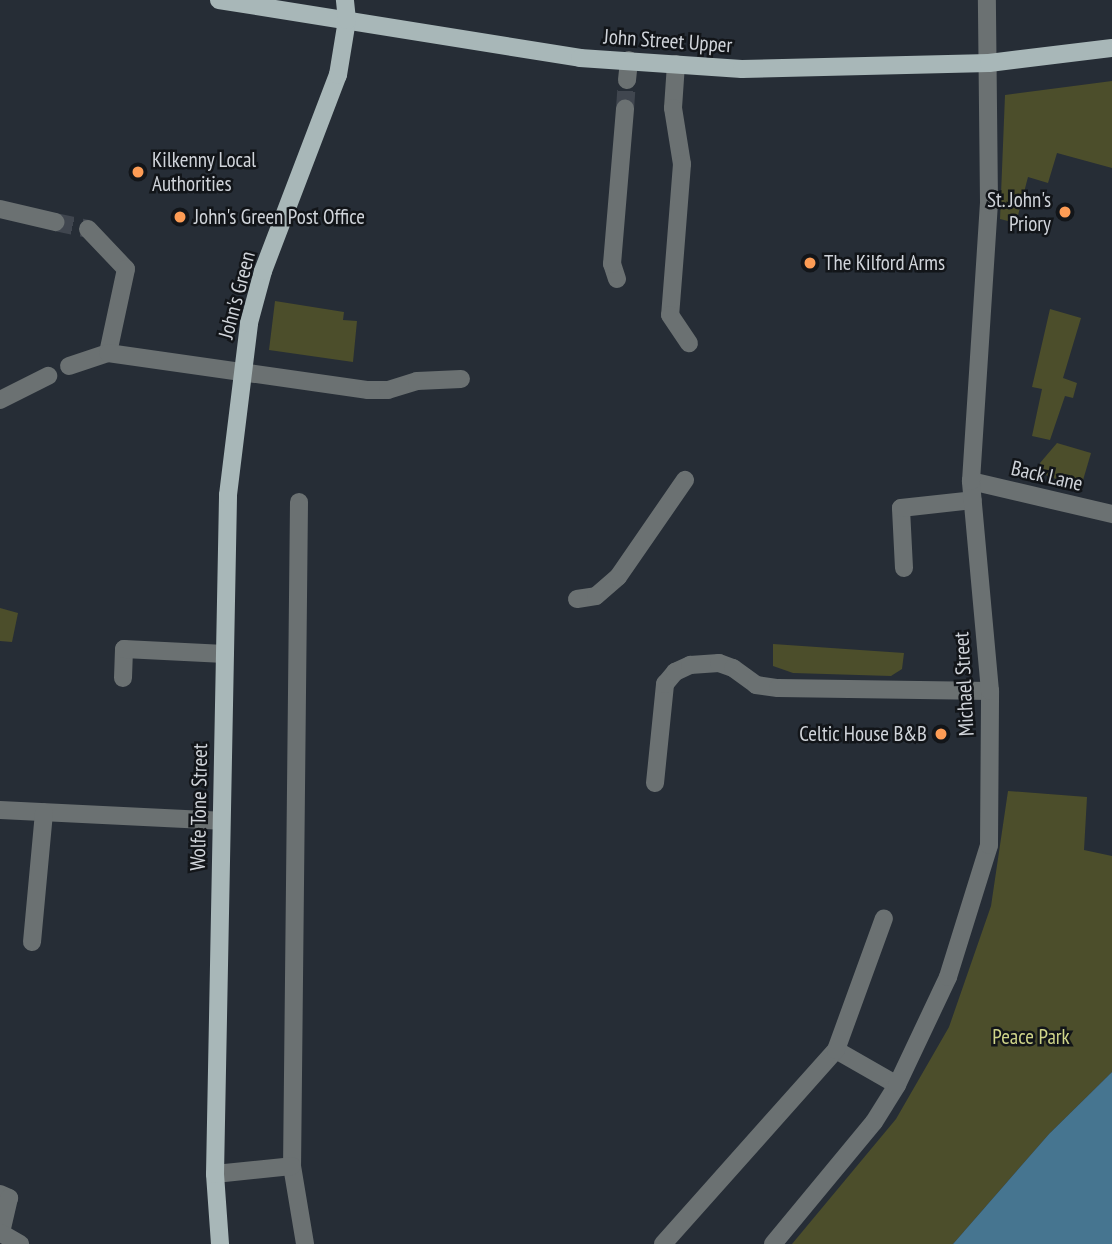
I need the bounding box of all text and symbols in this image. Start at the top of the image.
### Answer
street label: John Street Upper [603,24,733,58]
place label: Kilkenny Local Authorities [152,147,257,197]
marker: Kilkenny Local Authorities [130,164,146,180]
place label: St. John's Priory [986,187,1051,237]
place label: John's Green Post Office [194,204,365,230]
marker: St. John's Priory [1057,204,1073,220]
marker: John's Green Post Office [172,209,188,225]
street label: John's Green [213,249,261,341]
place label: The Kilford Arms [824,250,946,276]
marker: The Kilford Arms [802,255,818,271]
street label: Back Lane [1009,456,1085,496]
street label: Michael Street [949,631,979,737]
place label: Celtic House B&B [799,721,927,747]
marker: Celtic House B&B [933,726,949,742]
street label: Wolfe Tone Street [185,743,213,871]
park label: Peace Park [992,1024,1070,1050]

